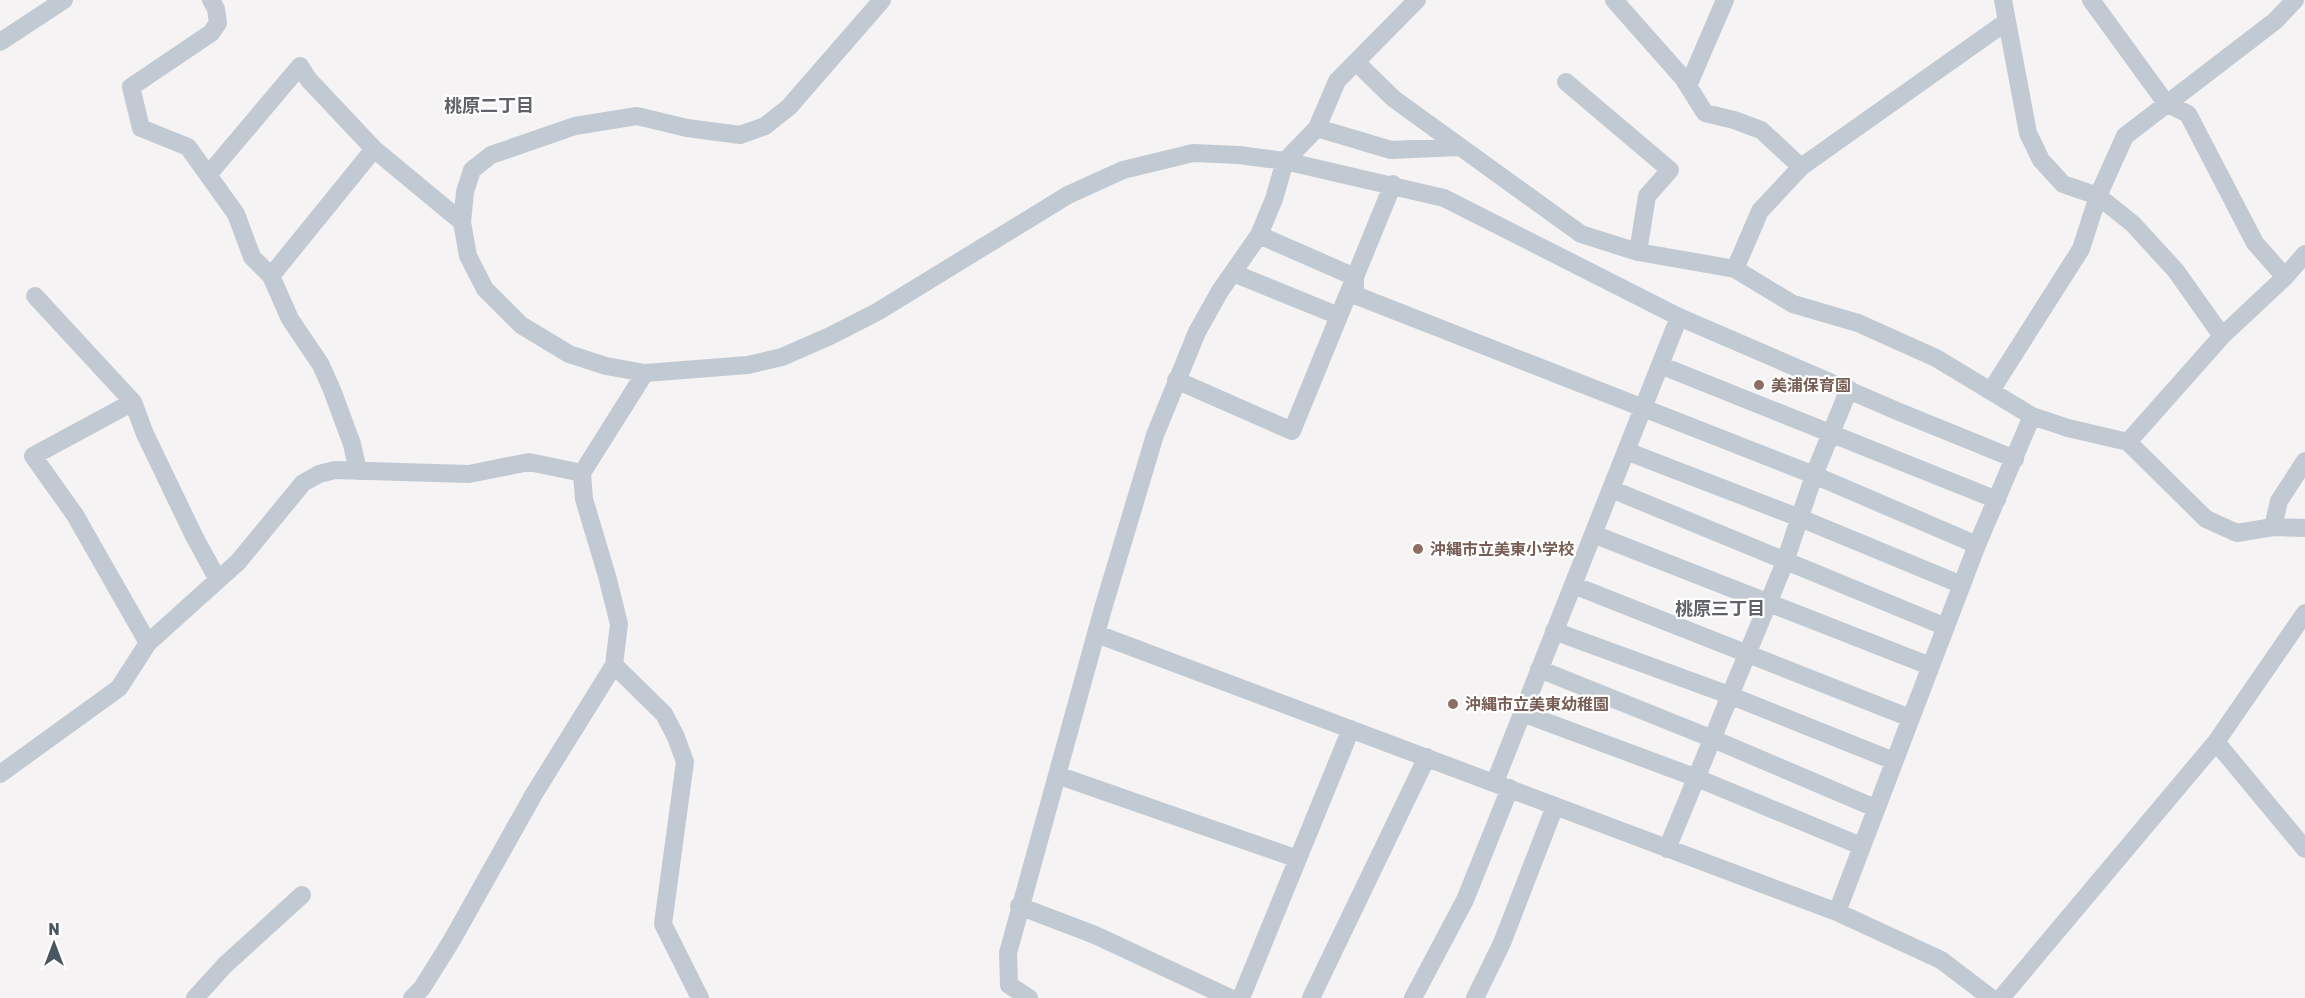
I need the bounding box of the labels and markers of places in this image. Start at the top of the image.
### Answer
place label: 美浦保育園 [1771,376,1851,395]
marker: 美浦保育園 [1752,378,1766,392]
place label: 沖縄市立美東小学校 [1430,540,1574,559]
marker: 沖縄市立美東小学校 [1411,542,1425,556]
place label: 沖縄市立美東幼稚園 [1465,695,1609,714]
marker: 沖縄市立美東幼稚園 [1446,697,1460,711]

